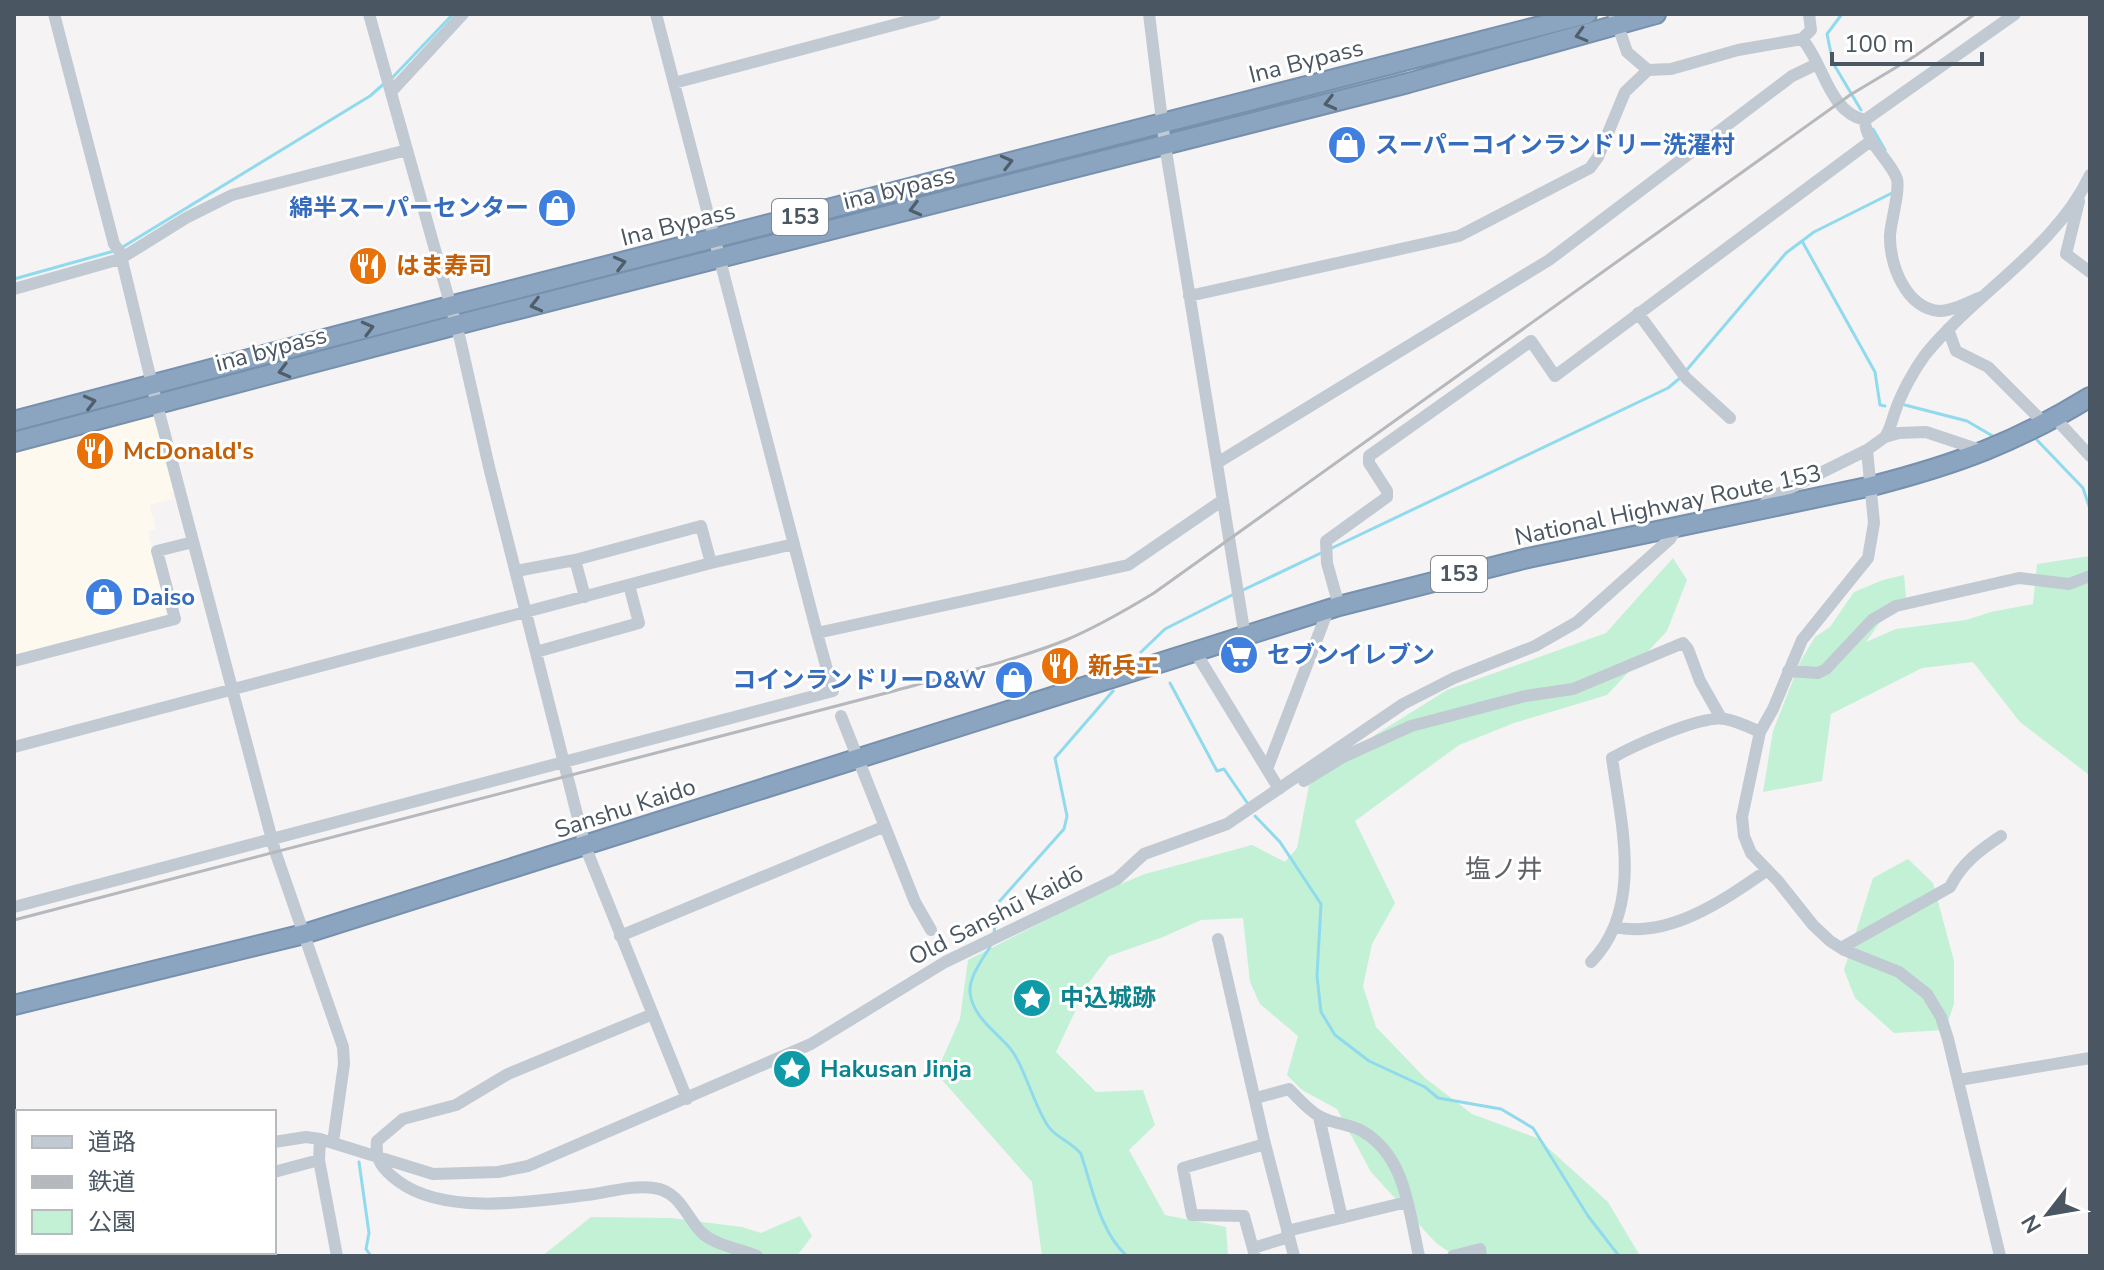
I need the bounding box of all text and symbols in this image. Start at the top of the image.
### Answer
scale bar [1832,16,1982,66]
one-way arrow [1574,25,1588,42]
text: 100 m [1844,28,1914,60]
street label: Ina Bypass [1245,31,1367,91]
one-way arrow [1324,93,1337,110]
shop icon: スーパーコインランドリー洗濯村 [1326,124,1368,166]
place label: スーパーコインランドリー洗濯村 [1375,129,1735,161]
one-way arrow [999,155,1013,172]
street label: ina bypass [840,159,958,217]
shop icon: 綿半スーパーセンター [536,187,578,229]
place label: 綿半スーパーセンター [289,192,529,224]
street label: Ina Bypass [617,194,739,254]
road number: 153 [772,199,828,235]
one-way arrow [909,199,923,216]
restaurant icon: はま寿司 [347,245,389,287]
place label: はま寿司 [396,250,492,282]
one-way arrow [612,256,626,273]
one-way arrow [529,296,543,313]
street label: ina bypass [212,319,330,379]
one-way arrow [361,320,375,337]
one-way arrow [278,361,292,378]
one-way arrow [82,394,96,411]
restaurant icon: McDonald's [74,430,116,472]
place label: McDonald's [123,435,254,467]
street label: National Highway Route 153 [1512,457,1824,553]
road number: 153 [1431,556,1487,592]
shop icon: Daiso [83,576,125,618]
place label: Daiso [132,581,195,613]
supermarket icon: セブンイレブン [1218,634,1260,676]
place label: セブンイレブン [1267,639,1435,671]
restaurant icon: 新兵エ [1039,645,1081,687]
place label: 新兵エ [1088,650,1160,682]
shop icon: コインランドリーD&W [993,659,1035,701]
place label: コインランドリーD&W [732,664,986,696]
street label: Sanshu Kaido [550,770,700,846]
district label: 塩ノ井 [1465,852,1543,887]
street label: Old Sanshū Kaidō [903,857,1089,973]
place icon: 中込城跡 [1011,977,1053,1019]
place label: 中込城跡 [1060,982,1156,1014]
place icon: Hakusan Jinja [771,1048,813,1090]
place label: Hakusan Jinja [820,1053,972,1085]
legend [16,1110,276,1254]
text: 道路 [88,1126,136,1158]
text: 鉄道 [88,1166,136,1198]
north arrow [2008,1174,2088,1254]
text: 公園 [88,1206,136,1238]
text: N [2015,1209,2049,1239]

